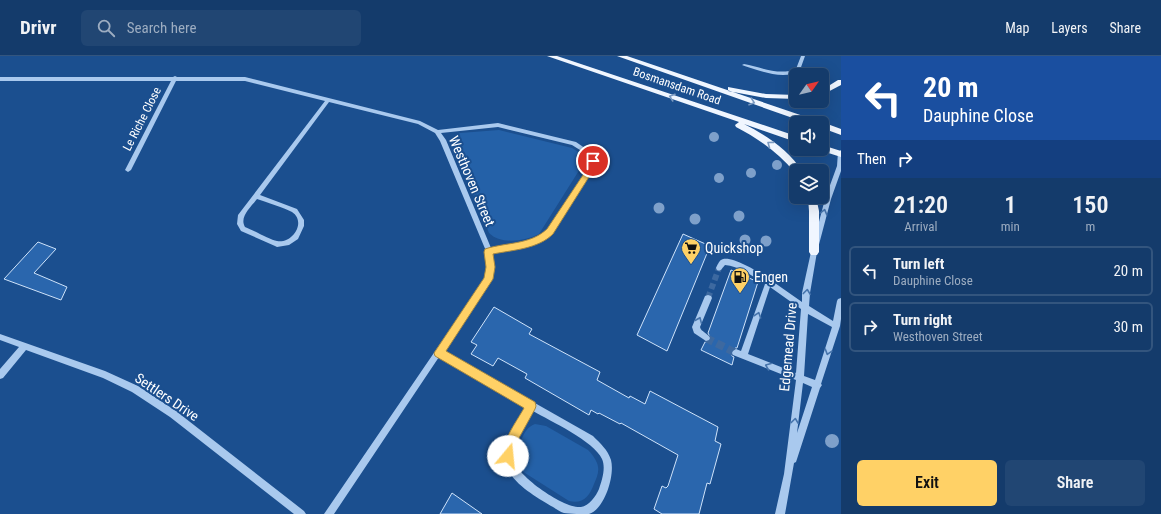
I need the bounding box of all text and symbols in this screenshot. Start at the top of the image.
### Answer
search box [81,10,361,46]
text: Drivr [20,16,57,39]
icon: search [95,17,117,39]
text: Search here [127,19,196,37]
text: Map [1005,20,1029,36]
text: Layers [1051,20,1088,36]
text: Share [1110,20,1141,36]
street label: Bosmansdam Road [631,64,723,108]
north arrow [789,68,829,108]
map controls [789,68,829,204]
text: 20 m [923,71,979,104]
icon: left [857,72,909,124]
street label: Le Riche Close [120,84,164,153]
one-way arrow [669,93,676,102]
one-way arrow [748,97,755,105]
text: Dauphine Close [923,105,1034,126]
button: sound [789,116,829,156]
street label: Westhoven Street [446,133,498,229]
one-way arrow [768,142,775,149]
pin [576,144,610,178]
icon: right [894,148,916,170]
icon: arrive [582,150,604,172]
text: Then [857,150,886,168]
button: layers [789,164,829,204]
text: 21:20 [894,191,948,219]
text: 1 [1004,191,1016,219]
text: 150 [1072,191,1108,219]
one-way arrow [820,209,828,215]
text: Arrival [904,219,937,234]
text: min [1001,219,1020,234]
text: m [1085,219,1095,234]
supermarket icon: Quickshop [680,237,702,265]
place label: Quickshop [705,240,763,256]
text: Turn left [893,255,944,273]
icon: left [859,260,881,282]
text: 20 m [1113,262,1143,280]
fuel station icon: Engen [729,266,751,294]
place label: Engen [754,269,788,285]
text: Dauphine Close [893,273,973,288]
one-way arrow [802,289,811,295]
street label: Edgemead Drive [776,301,800,392]
text: Turn right [893,311,952,329]
one-way arrow [754,312,762,319]
one-way arrow [695,316,703,323]
icon: right [859,316,881,338]
text: 30 m [1113,318,1143,336]
text: Westhoven Street [893,329,983,344]
one-way arrow [824,349,833,356]
one-way arrow [765,362,772,370]
street label: Settlers Drive [132,370,202,424]
one-way arrow [790,418,799,425]
position arrow [487,435,529,477]
button: Exit [857,460,997,506]
button: Share [1005,460,1145,506]

